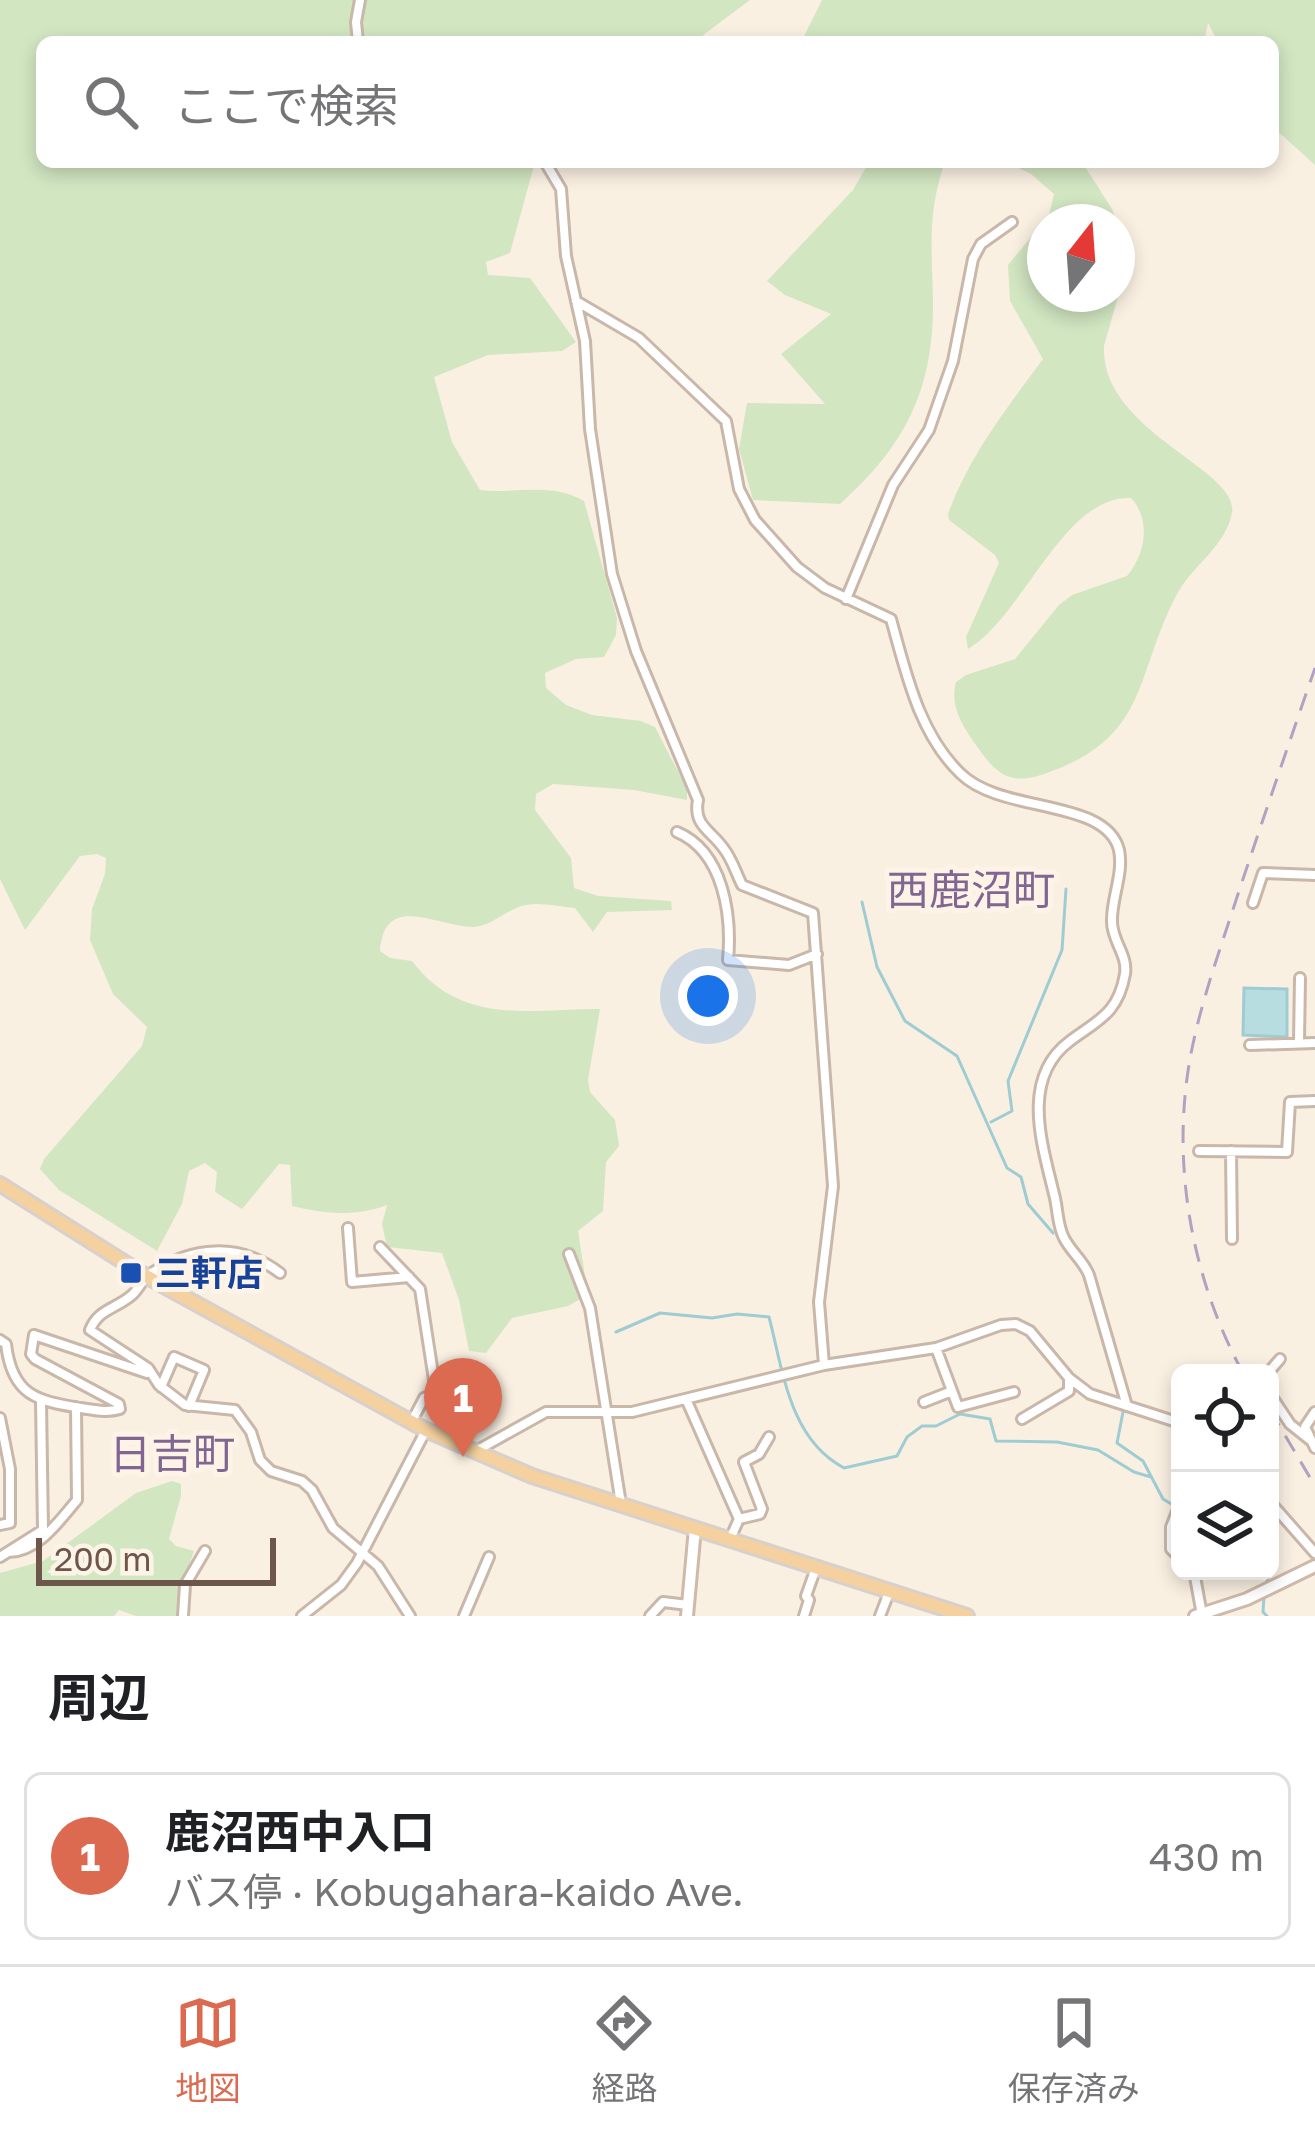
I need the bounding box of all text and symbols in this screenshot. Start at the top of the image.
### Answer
search box [36,36,1279,168]
icon: search [78,69,144,135]
text: ここで検索 [174,78,399,132]
north arrow [1027,204,1135,312]
district label: 西鹿沼町 [887,864,1055,914]
your location [678,966,738,1026]
place label: 三軒店 [155,1251,263,1294]
marker: 三軒店 [118,1260,144,1286]
pin: 1 [424,1358,502,1457]
map controls [1171,1364,1279,1580]
button: locate [1171,1364,1279,1472]
district label: 日吉町 [109,1428,235,1478]
button: layers [1171,1472,1279,1580]
scale bar [36,1532,276,1585]
text: 200 m [54,1539,152,1578]
text: 周辺 [48,1666,150,1727]
text: 鹿沼西中入口 [165,1804,435,1858]
text: 1 [80,1833,100,1880]
text: 430 m [1149,1833,1264,1880]
text: バス停 · Kobugahara-kaido Ave. [165,1868,744,1915]
tab: 地図 [175,1990,241,2110]
tab: 経路 [591,1990,657,2110]
tab: 保存済み [1008,1990,1140,2110]

